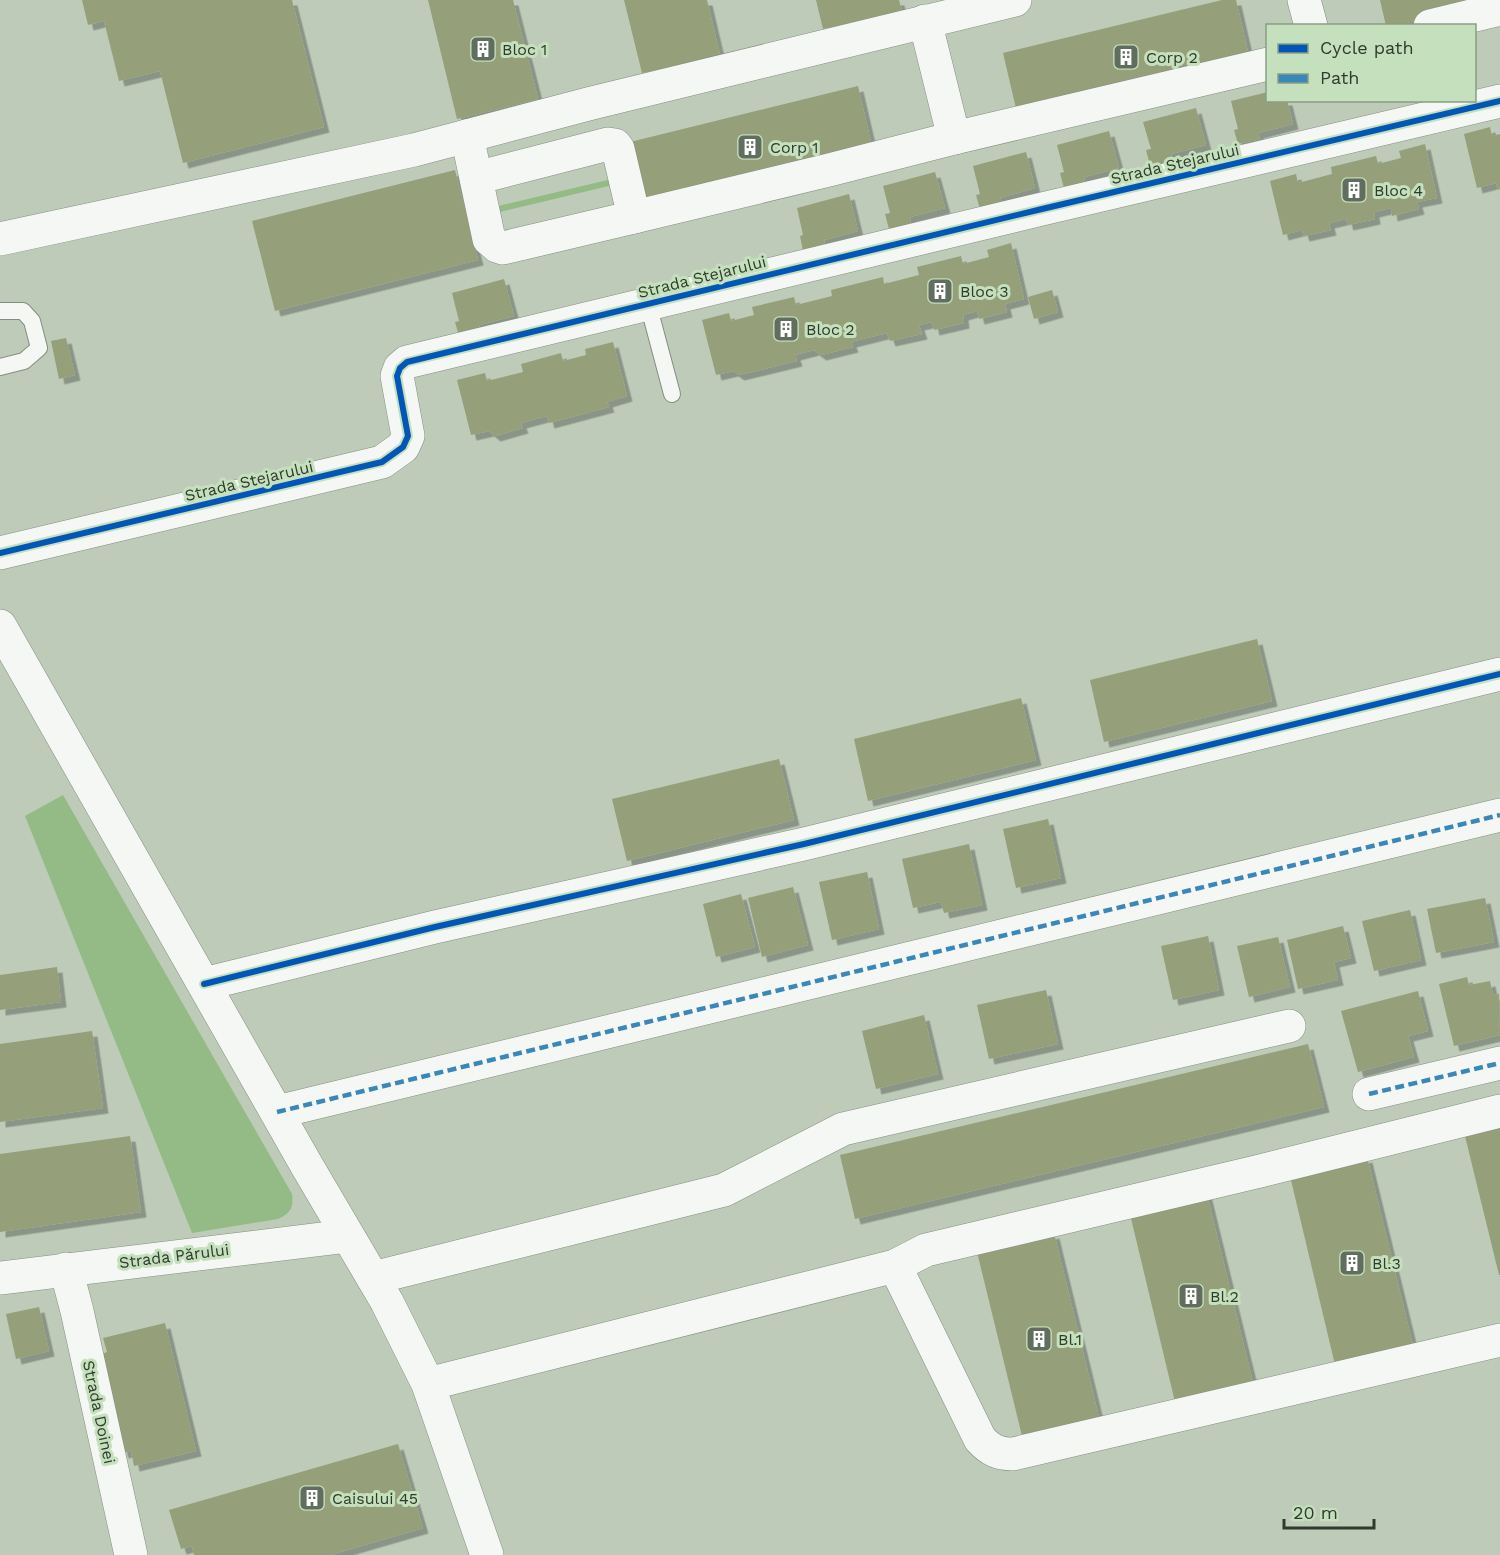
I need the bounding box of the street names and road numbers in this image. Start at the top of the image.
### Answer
street label: Strada Stejarului [1109,140,1241,188]
street label: Strada Stejarului [636,252,768,302]
street label: Strada Stejarului [183,457,315,505]
street label: Strada Părului [118,1240,230,1272]
street label: Strada Doinei [79,1359,119,1465]

